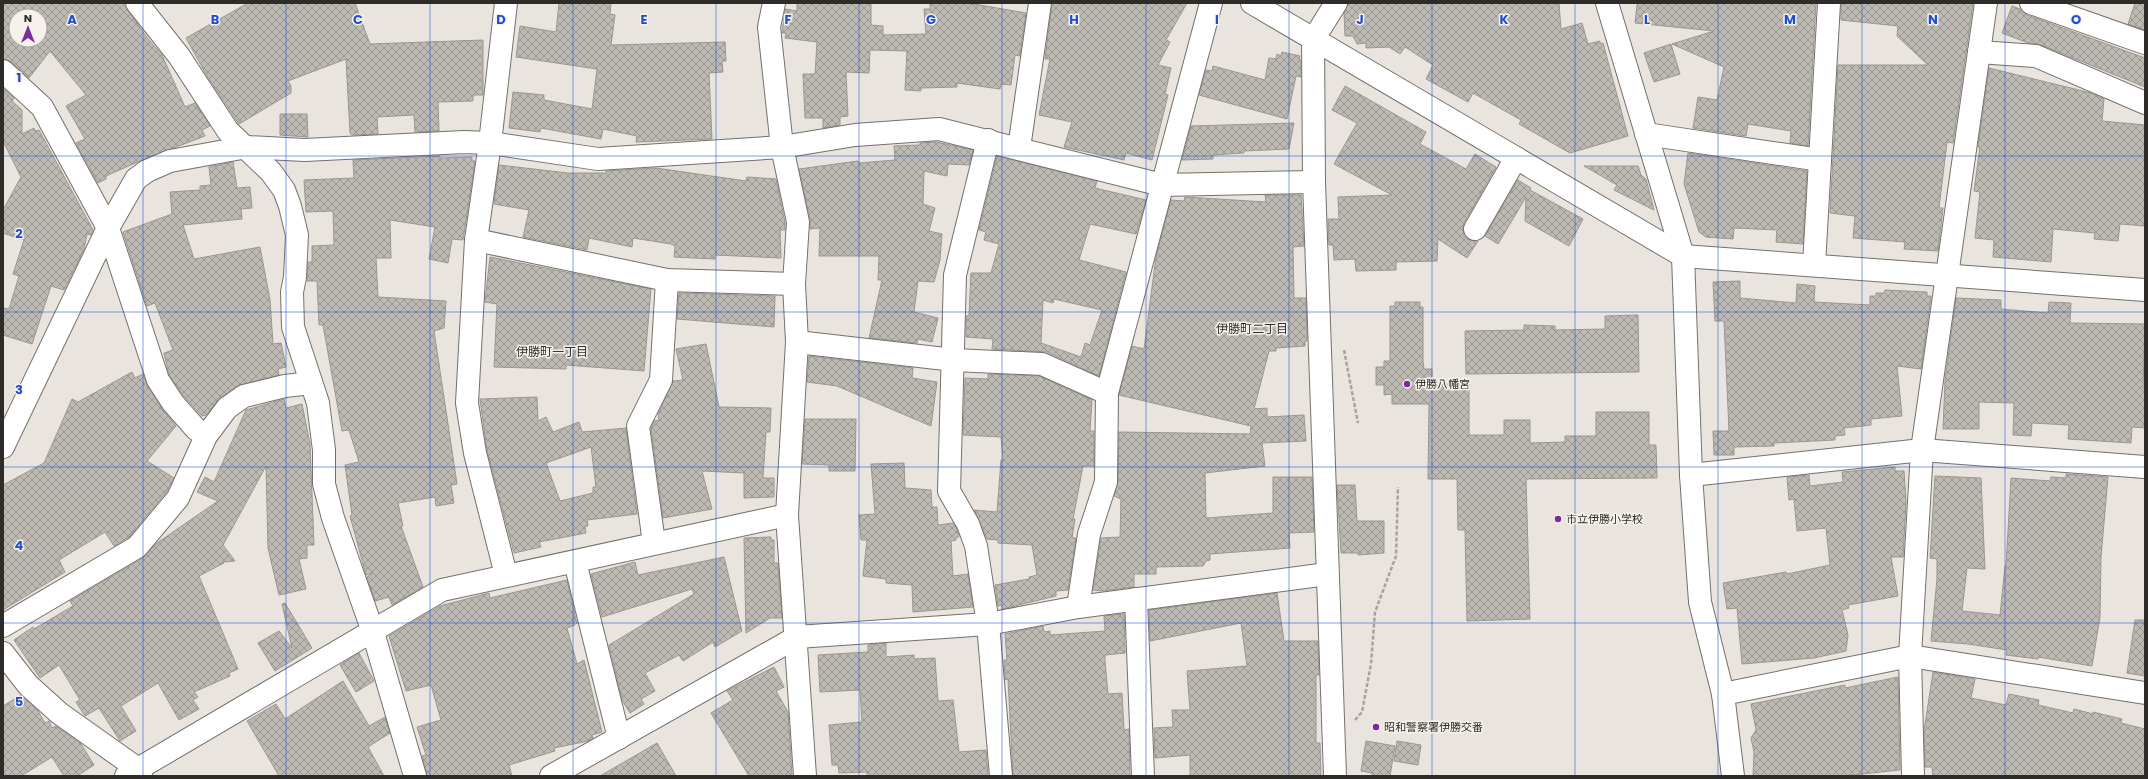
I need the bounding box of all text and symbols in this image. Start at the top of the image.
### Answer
north arrow [8,8,48,48]
text: N [24,10,32,26]
text: A [67,10,77,29]
text: B [211,10,220,29]
text: C [353,10,363,29]
text: D [496,10,506,29]
text: E [640,10,648,29]
text: F [784,10,792,29]
text: G [926,10,936,29]
text: H [1069,10,1079,29]
text: I [1215,10,1219,29]
text: J [1356,10,1364,29]
text: K [1499,10,1509,29]
text: L [1644,10,1650,29]
text: M [1784,10,1796,29]
text: N [1928,10,1938,29]
text: O [2071,10,2081,29]
text: 1 [17,68,21,87]
text: 2 [15,224,23,243]
district label: 伊勝町二丁目 [1216,320,1288,337]
district label: 伊勝町一丁目 [516,343,588,360]
place label: 伊勝八幡宮 [1415,376,1470,392]
marker: 伊勝八幡宮 [1402,379,1412,389]
text: 3 [15,380,23,399]
place label: 市立伊勝小学校 [1566,511,1643,527]
marker: 市立伊勝小学校 [1553,514,1563,524]
text: 4 [15,536,24,555]
text: 5 [15,692,23,711]
place label: 昭和警察署伊勝交番 [1384,719,1483,735]
marker: 昭和警察署伊勝交番 [1371,722,1381,732]

